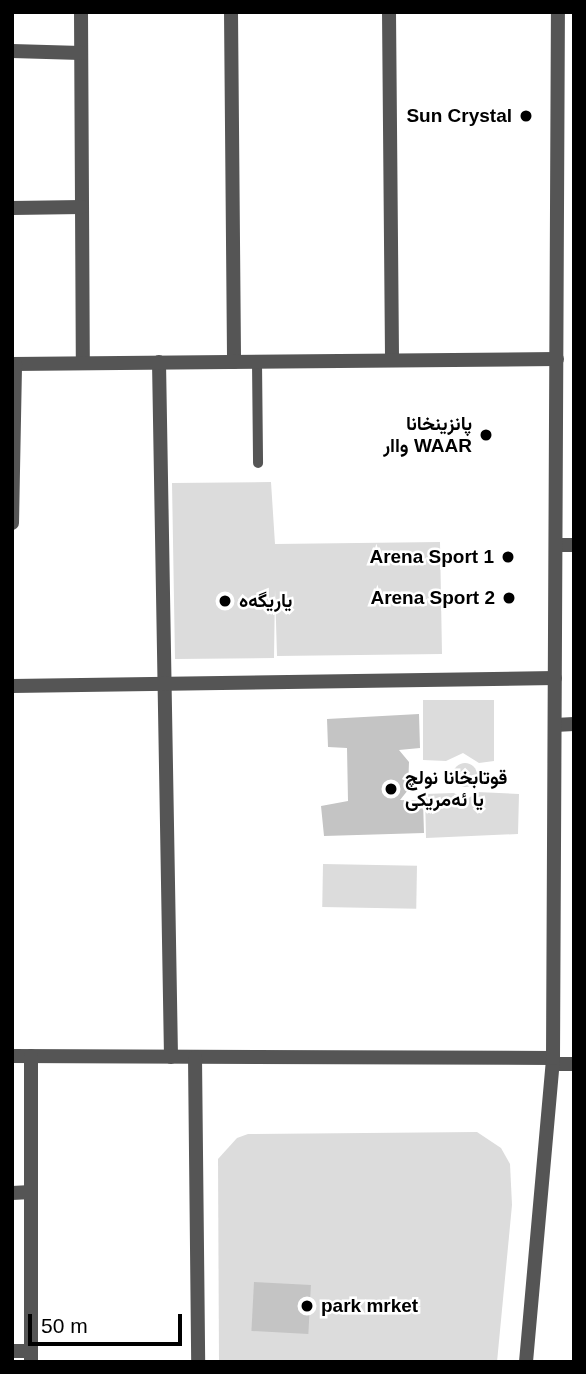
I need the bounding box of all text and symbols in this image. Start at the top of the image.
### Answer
place label: Sun Crystal [406,105,512,127]
marker: Sun Crystal [518,108,534,124]
place label: پانزینخانا واار WAAR [383,413,472,457]
marker: پانزینخانا واار WAAR [478,427,494,443]
place label: Arena Sport 1 [369,546,494,568]
marker: Arena Sport 1 [500,549,516,565]
place label: Arena Sport 2 [370,587,495,609]
place label: یاریگه‌ه [239,590,292,612]
marker: Arena Sport 2 [501,590,517,606]
marker: یاریگه‌ه [217,593,233,609]
place label: قوتابخانا نولچ يا ئەمريكى [405,767,507,811]
marker: قوتابخانا نولچ يا ئەمريكى [383,781,399,797]
place label: park mrket [321,1295,418,1317]
marker: park mrket [299,1298,315,1314]
scale bar [32,1300,186,1344]
text: 50 m [41,1314,88,1337]

